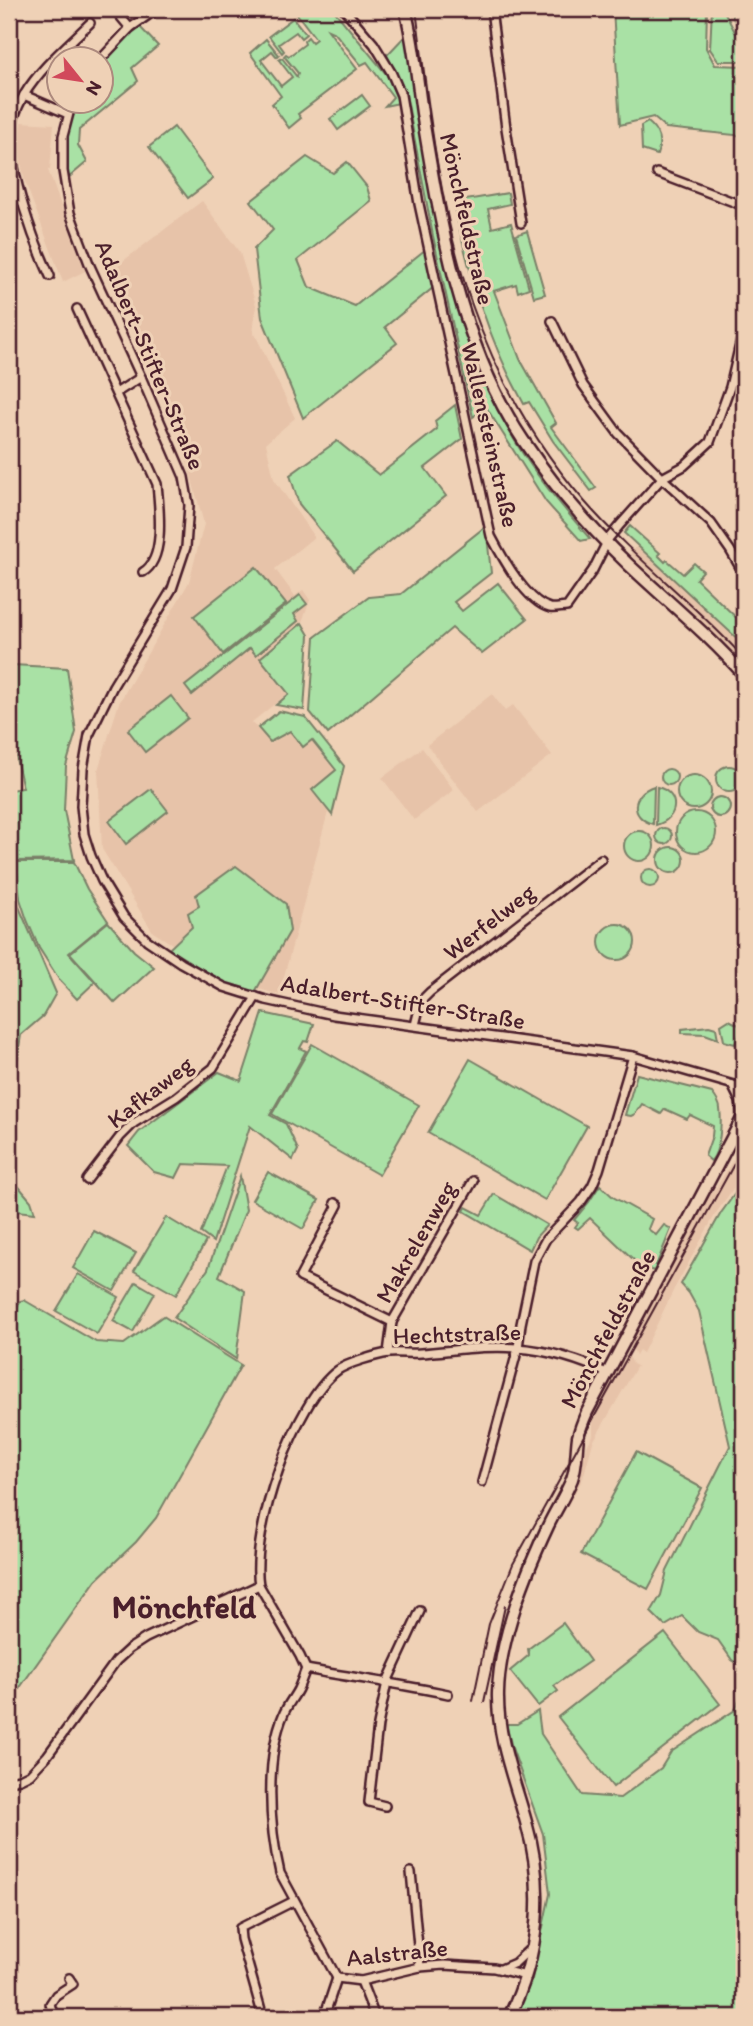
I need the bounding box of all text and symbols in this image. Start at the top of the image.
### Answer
north arrow [46,46,116,116]
text: N [81,77,107,100]
street label: Mönchfeldstraße [434,130,501,308]
street label: Adalbert-Stifter-Straße [89,235,212,474]
street label: Wallensteinstraße [455,340,526,530]
street label: Werfelweg [437,876,541,966]
street label: Adalbert-Stifter-Straße [279,968,527,1035]
street label: Kafkaweg [101,1049,199,1134]
street label: Makrelenweg [369,1175,463,1308]
street label: Mönchfeldstraße [554,1244,662,1413]
street label: Hechtstraße [392,1317,522,1350]
district label: Mönchfeld [112,1588,257,1626]
street label: Aalstraße [345,1933,449,1972]

